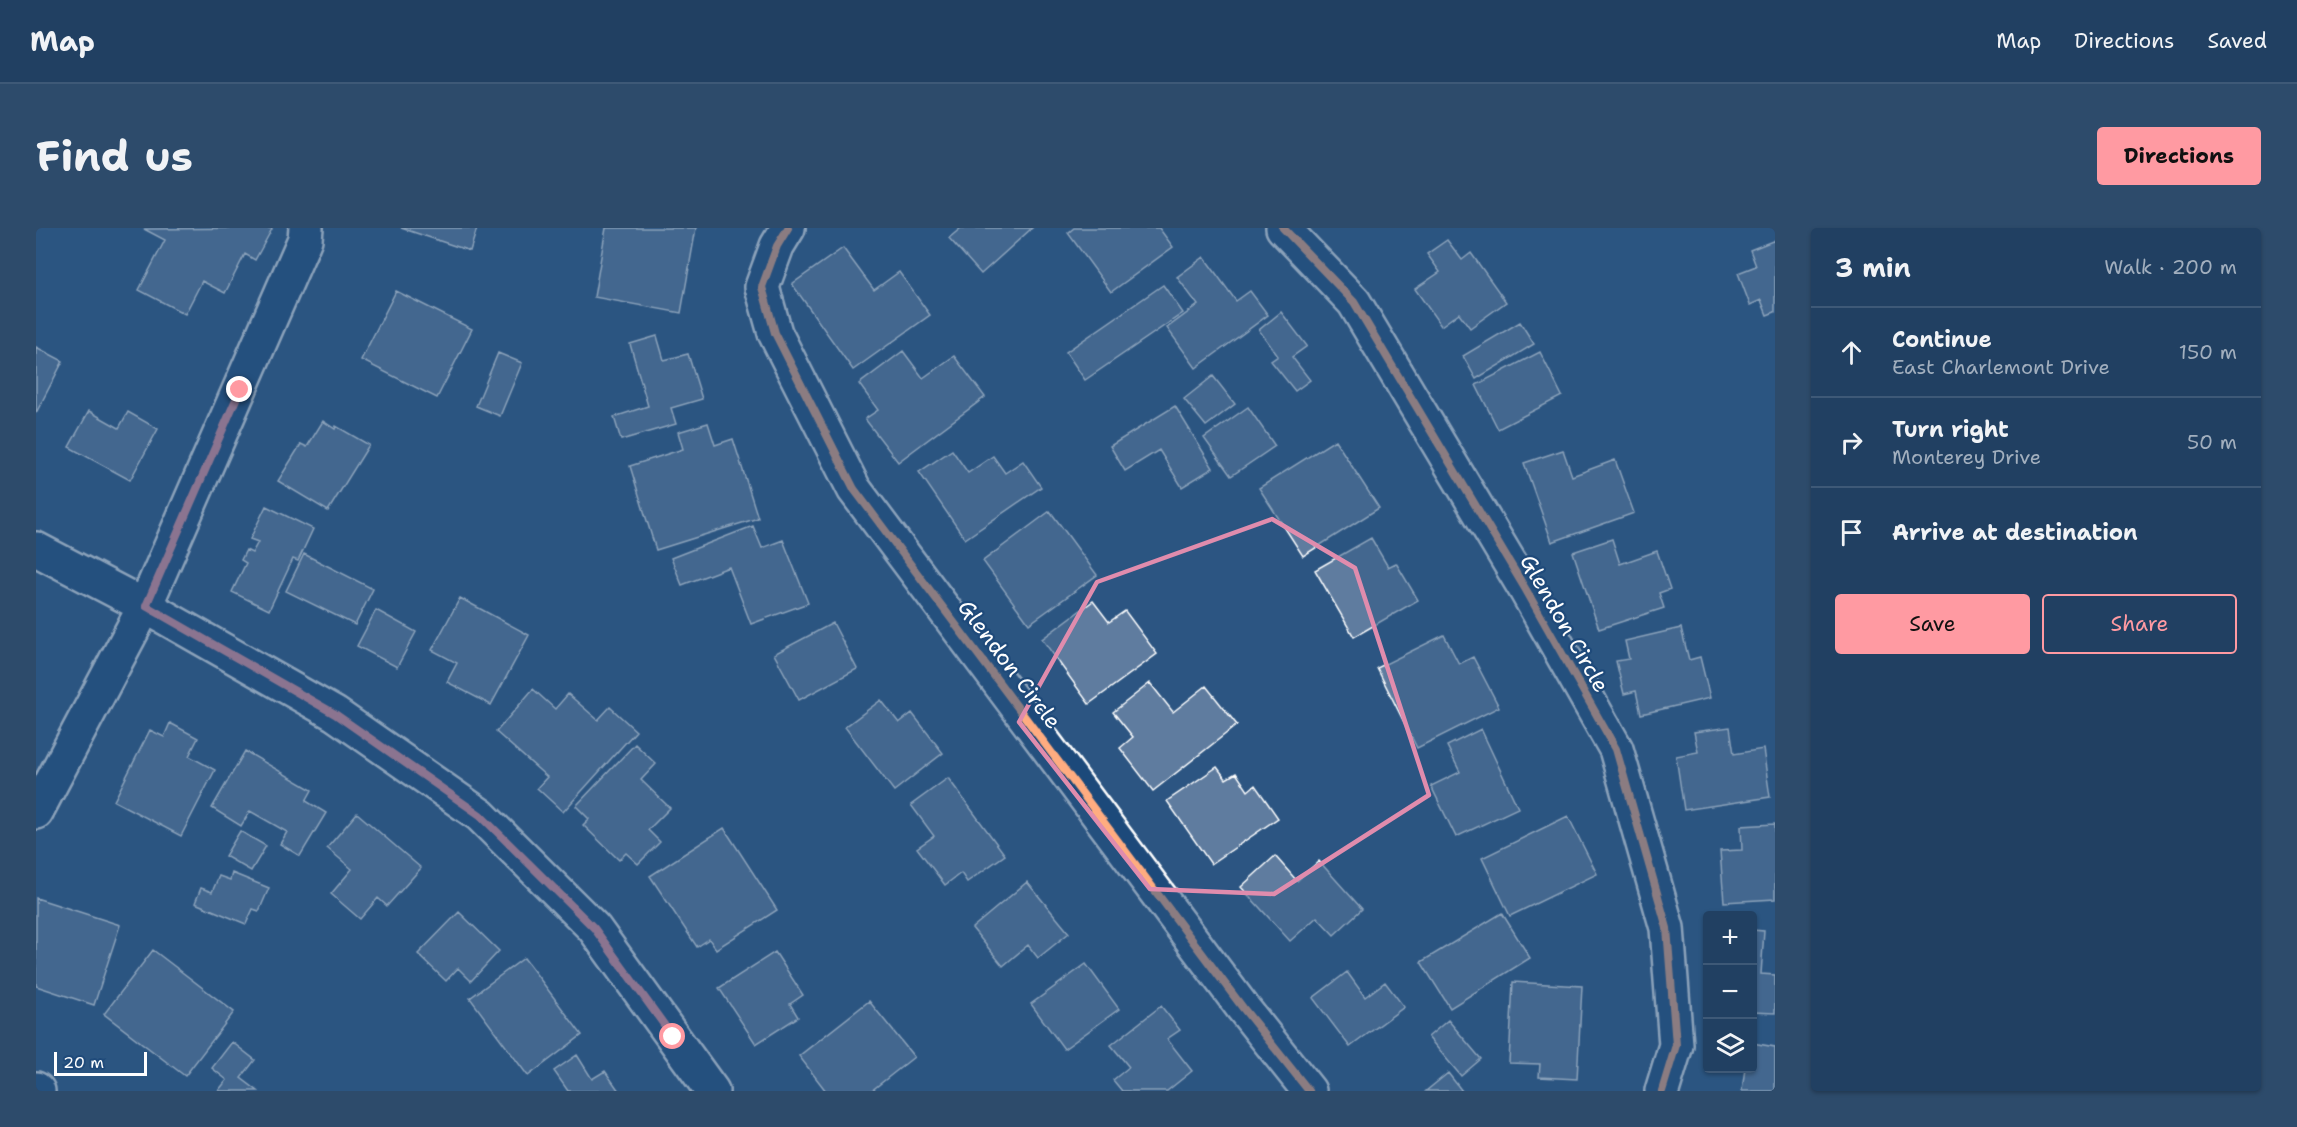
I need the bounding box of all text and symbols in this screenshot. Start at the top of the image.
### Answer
text: Map [30,22,95,60]
text: Map [1996,27,2041,55]
text: Directions [2074,27,2174,55]
text: Saved [2207,27,2267,55]
button: Directions [2097,127,2261,185]
text: Find us [36,128,193,184]
text: 3 min [1835,250,1911,285]
text: Walk · 200 m [2104,254,2237,280]
text: Continue [1892,325,1992,354]
icon: ahead [1835,336,1868,369]
text: 150 m [2179,339,2237,365]
text: East Charlemont Drive [1892,354,2110,380]
route end [226,376,252,402]
text: Turn right [1892,415,2009,444]
icon: right [1835,426,1868,459]
text: 50 m [2187,429,2237,455]
text: Monterey Drive [1892,444,2041,470]
icon: arrive [1835,516,1868,549]
text: Arrive at destination [1892,518,2138,547]
street label: Glendon Circle [1513,549,1616,697]
street label: Glendon Circle [952,594,1068,735]
button: Save [1835,594,2030,654]
button: Share [2042,594,2237,654]
map controls [1703,911,1757,1073]
button: + [1703,911,1757,965]
button: − [1703,965,1757,1019]
button: layers [1703,1019,1757,1073]
route start [659,1023,685,1049]
scale bar [54,1049,147,1076]
text: 20 m [63,1052,104,1073]

